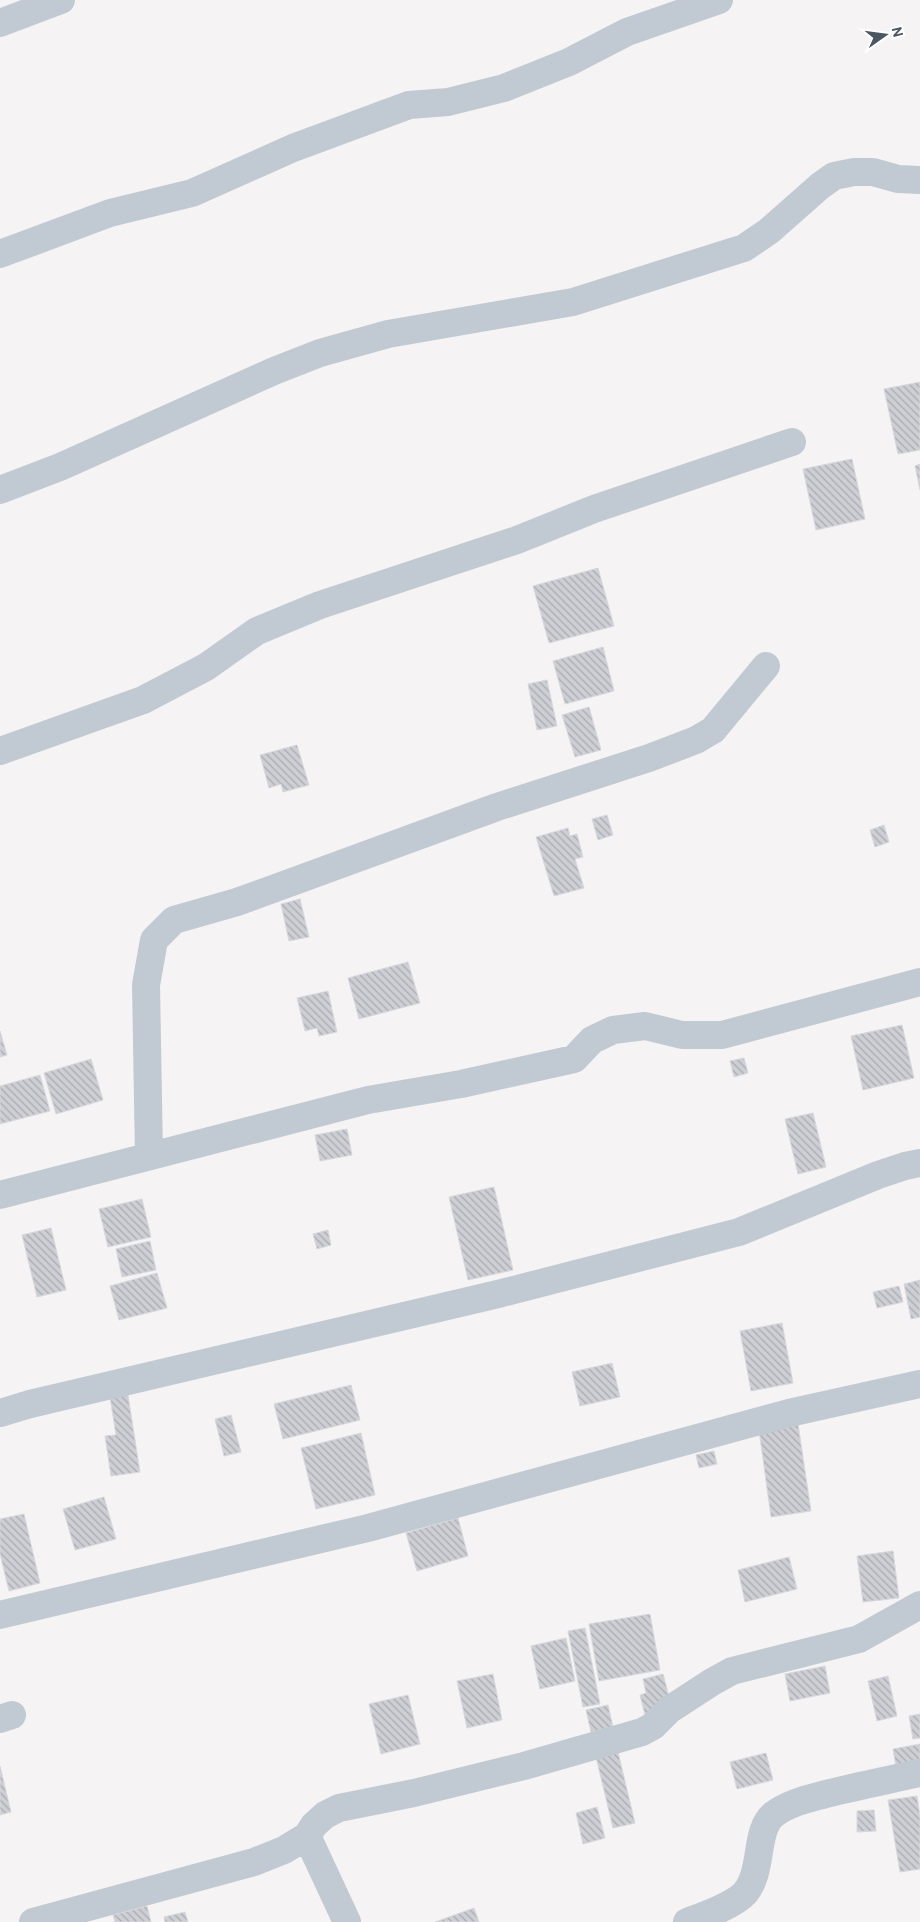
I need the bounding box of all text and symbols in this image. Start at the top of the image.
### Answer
north arrow [860,10,910,60]
text: N [887,25,906,39]

